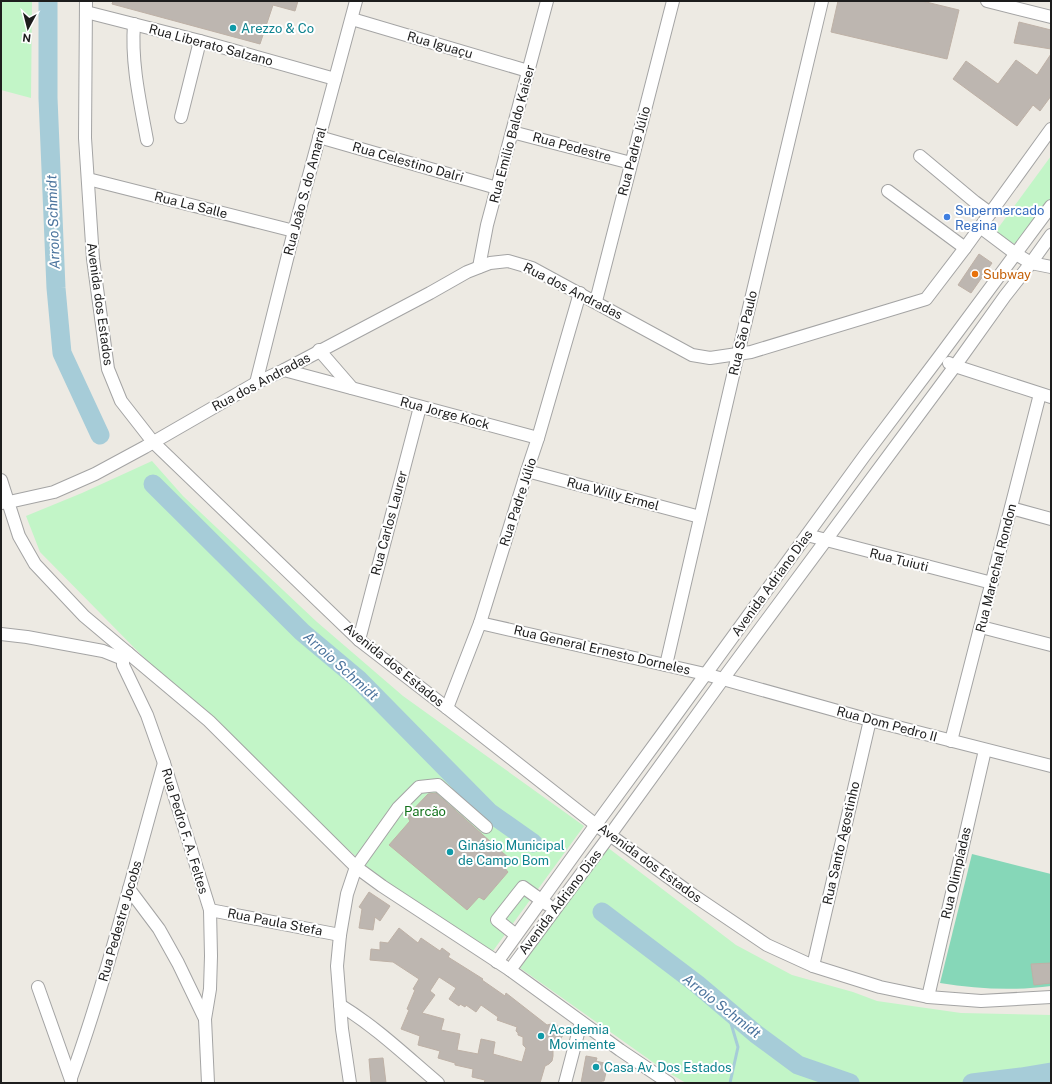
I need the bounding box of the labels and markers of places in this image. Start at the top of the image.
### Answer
place label: Arezzo & Co [241,21,314,36]
marker: Arezzo & Co [228,23,238,33]
place label: Supermercado Regina [955,203,1044,233]
marker: Supermercado Regina [942,212,952,222]
place label: Subway [983,267,1031,282]
marker: Subway [970,269,980,279]
place label: Ginásio Municipal de Campo Bom [458,838,565,868]
marker: Ginásio Municipal de Campo Bom [445,847,455,857]
place label: Academia Movimente [549,1022,616,1052]
marker: Academia Movimente [536,1031,546,1041]
place label: Casa Av. Dos Estados [604,1060,732,1075]
marker: Casa Av. Dos Estados [591,1062,601,1072]

